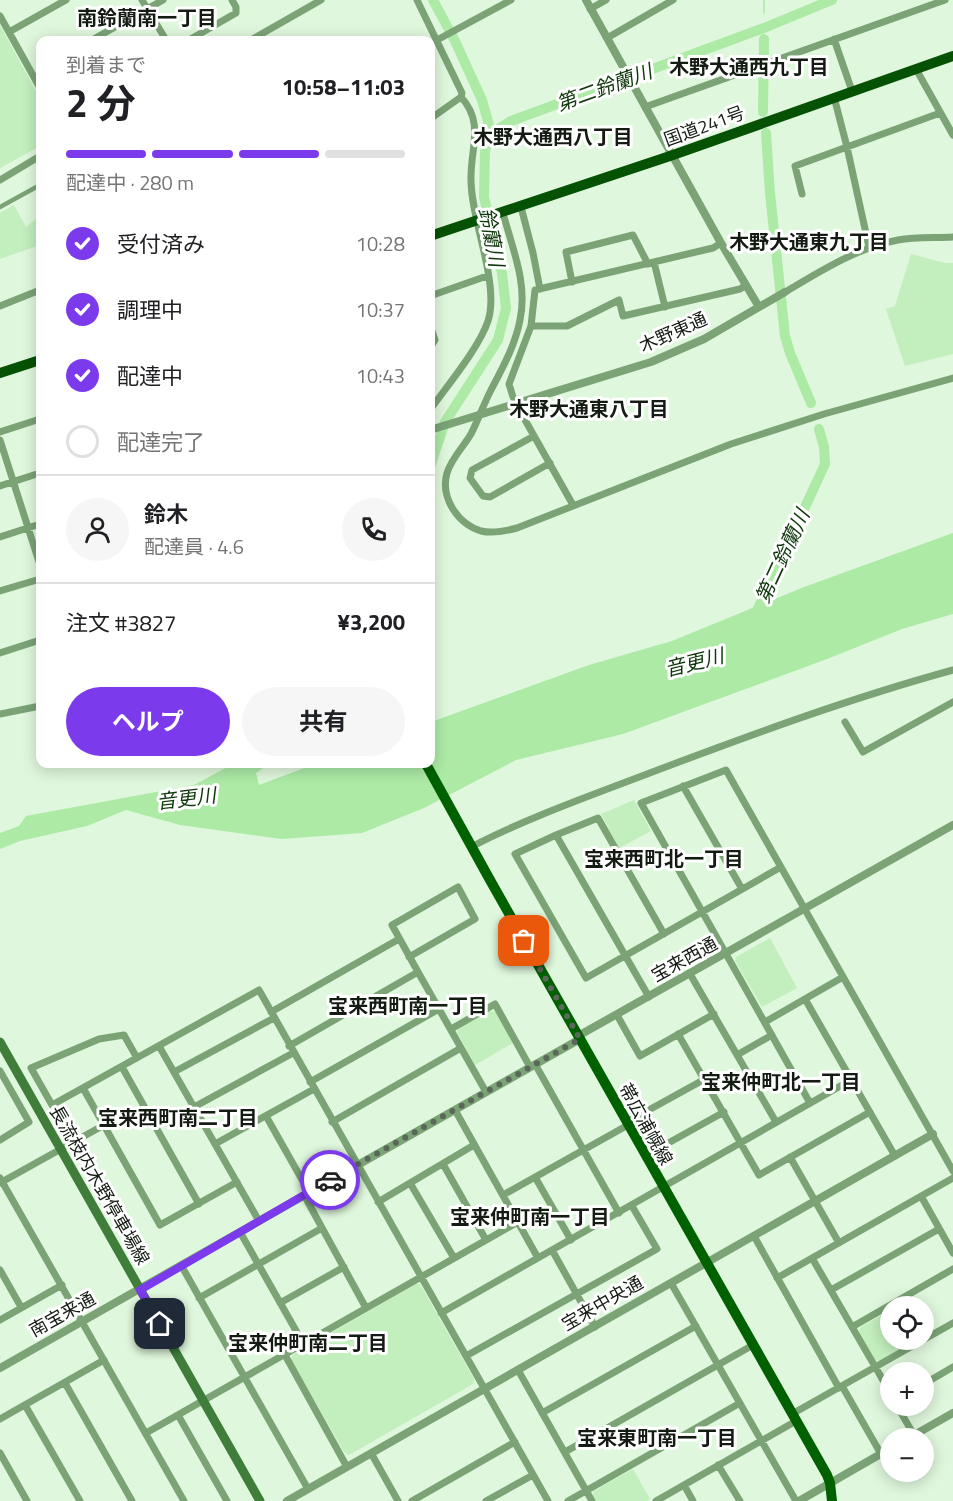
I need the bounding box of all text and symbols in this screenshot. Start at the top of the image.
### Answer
district label: 南鈴蘭南一丁目 [77,2,217,33]
text: 到着まで [66,49,146,80]
district label: 木野大通西九丁目 [669,51,829,82]
water label: 第二鈴蘭川 [552,55,658,119]
text: 10:58–11:03 [282,70,405,104]
text: 2 分 [66,73,135,132]
street label: 国道241号 [660,99,748,153]
district label: 木野大通西八丁目 [473,121,633,152]
text: 配達中 · 280 m [66,167,194,198]
water label: 鈴蘭川 [471,205,513,271]
district label: 木野大通東九丁目 [729,226,889,257]
icon: check [66,227,99,260]
text: 受付済み [117,227,205,261]
text: 10:28 [356,228,405,259]
icon: check [66,293,99,326]
text: 調理中 [117,293,183,327]
text: 10:37 [356,294,405,325]
street label: 木野東通 [635,305,711,359]
icon: check [66,359,99,392]
text: 配達中 [117,359,183,393]
text: 10:43 [356,360,405,391]
district label: 木野大通東八丁目 [509,393,669,424]
text: 配達完了 [117,425,205,459]
text: 鈴木 [144,497,188,531]
button: person [66,498,129,561]
button: phone [342,498,405,561]
water label: 第二鈴蘭川 [747,502,818,608]
text: 配達員 · 4.6 [144,531,244,562]
text: ¥3,200 [338,605,405,639]
text: 注文 #3827 [66,606,176,640]
water label: 音更川 [661,639,729,684]
button: ヘルプ [66,687,230,756]
button: 共有 [242,687,405,756]
water label: 音更川 [154,779,220,817]
district label: 宝来西町北一丁目 [584,843,744,874]
pin [498,915,549,966]
icon: bag [507,924,540,957]
street label: 宝来西通 [646,930,722,988]
district label: 宝来西町南一丁目 [328,990,488,1021]
district label: 宝来仲町北一丁目 [701,1066,861,1097]
street label: 帯広浦幌線 [612,1078,680,1170]
street label: 長流枝内木野停車場線 [43,1100,157,1270]
district label: 宝来西町南二丁目 [98,1102,258,1133]
courier [300,1150,360,1210]
icon: car [314,1164,347,1197]
district label: 宝来仲町南一丁目 [450,1201,610,1232]
street label: 宝来中央通 [556,1269,648,1337]
street label: 南宝来通 [24,1285,100,1343]
map controls [880,1296,934,1482]
button: locate [880,1296,934,1350]
pin [134,1298,185,1349]
icon: home [143,1307,176,1340]
district label: 宝来仲町南二丁目 [228,1327,388,1358]
button: + [880,1362,934,1416]
district label: 宝来東町南一丁目 [577,1422,737,1453]
button: − [880,1428,934,1482]

